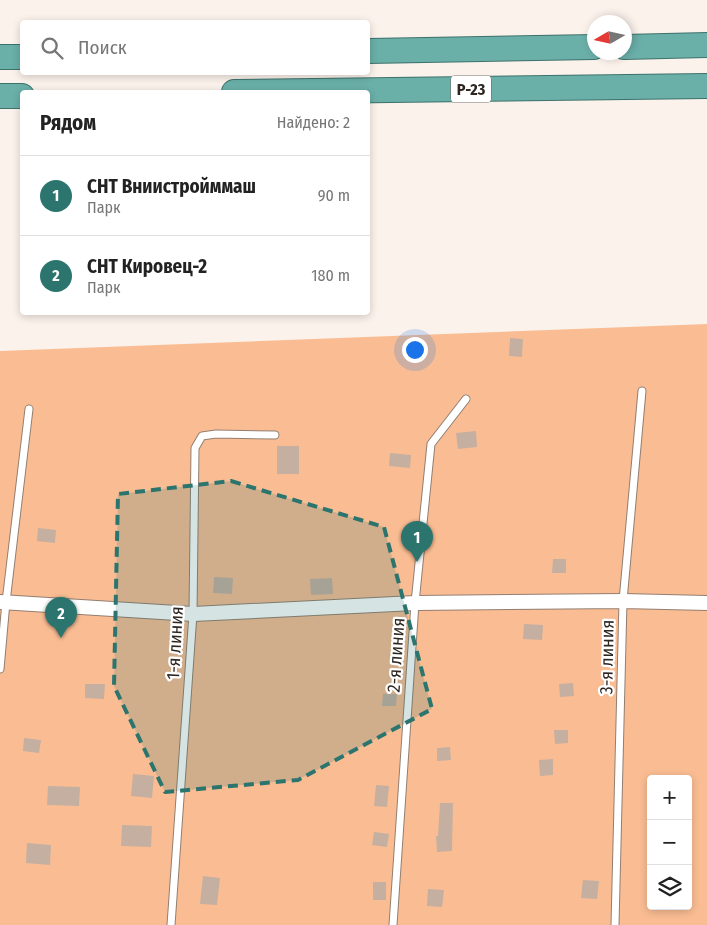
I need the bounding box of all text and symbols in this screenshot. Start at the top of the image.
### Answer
north arrow [587,15,632,60]
search box [20,20,370,75]
icon: search [38,34,66,62]
text: Поиск [78,36,127,59]
road number: Р-23 [451,76,491,102]
text: Рядом [40,110,96,136]
text: Найдено: 2 [277,113,350,132]
text: СНТ Вниистройммаш [87,175,256,198]
text: 1 [53,186,59,205]
text: 90 m [318,186,350,205]
text: Парк [87,198,121,217]
text: СНТ Кировец-2 [87,255,207,278]
text: 2 [52,266,60,285]
text: 180 m [311,266,350,285]
text: Парк [87,278,121,297]
your location [402,337,428,363]
pin: 1 [401,521,433,562]
pin: 2 [45,597,77,638]
street label: 1-я линия [162,606,188,680]
street label: 2-я линия [382,617,410,693]
street label: 3-я линия [595,619,619,695]
map controls [647,775,692,910]
button: + [647,775,692,820]
button: − [647,820,692,865]
button: layers [647,865,692,910]

